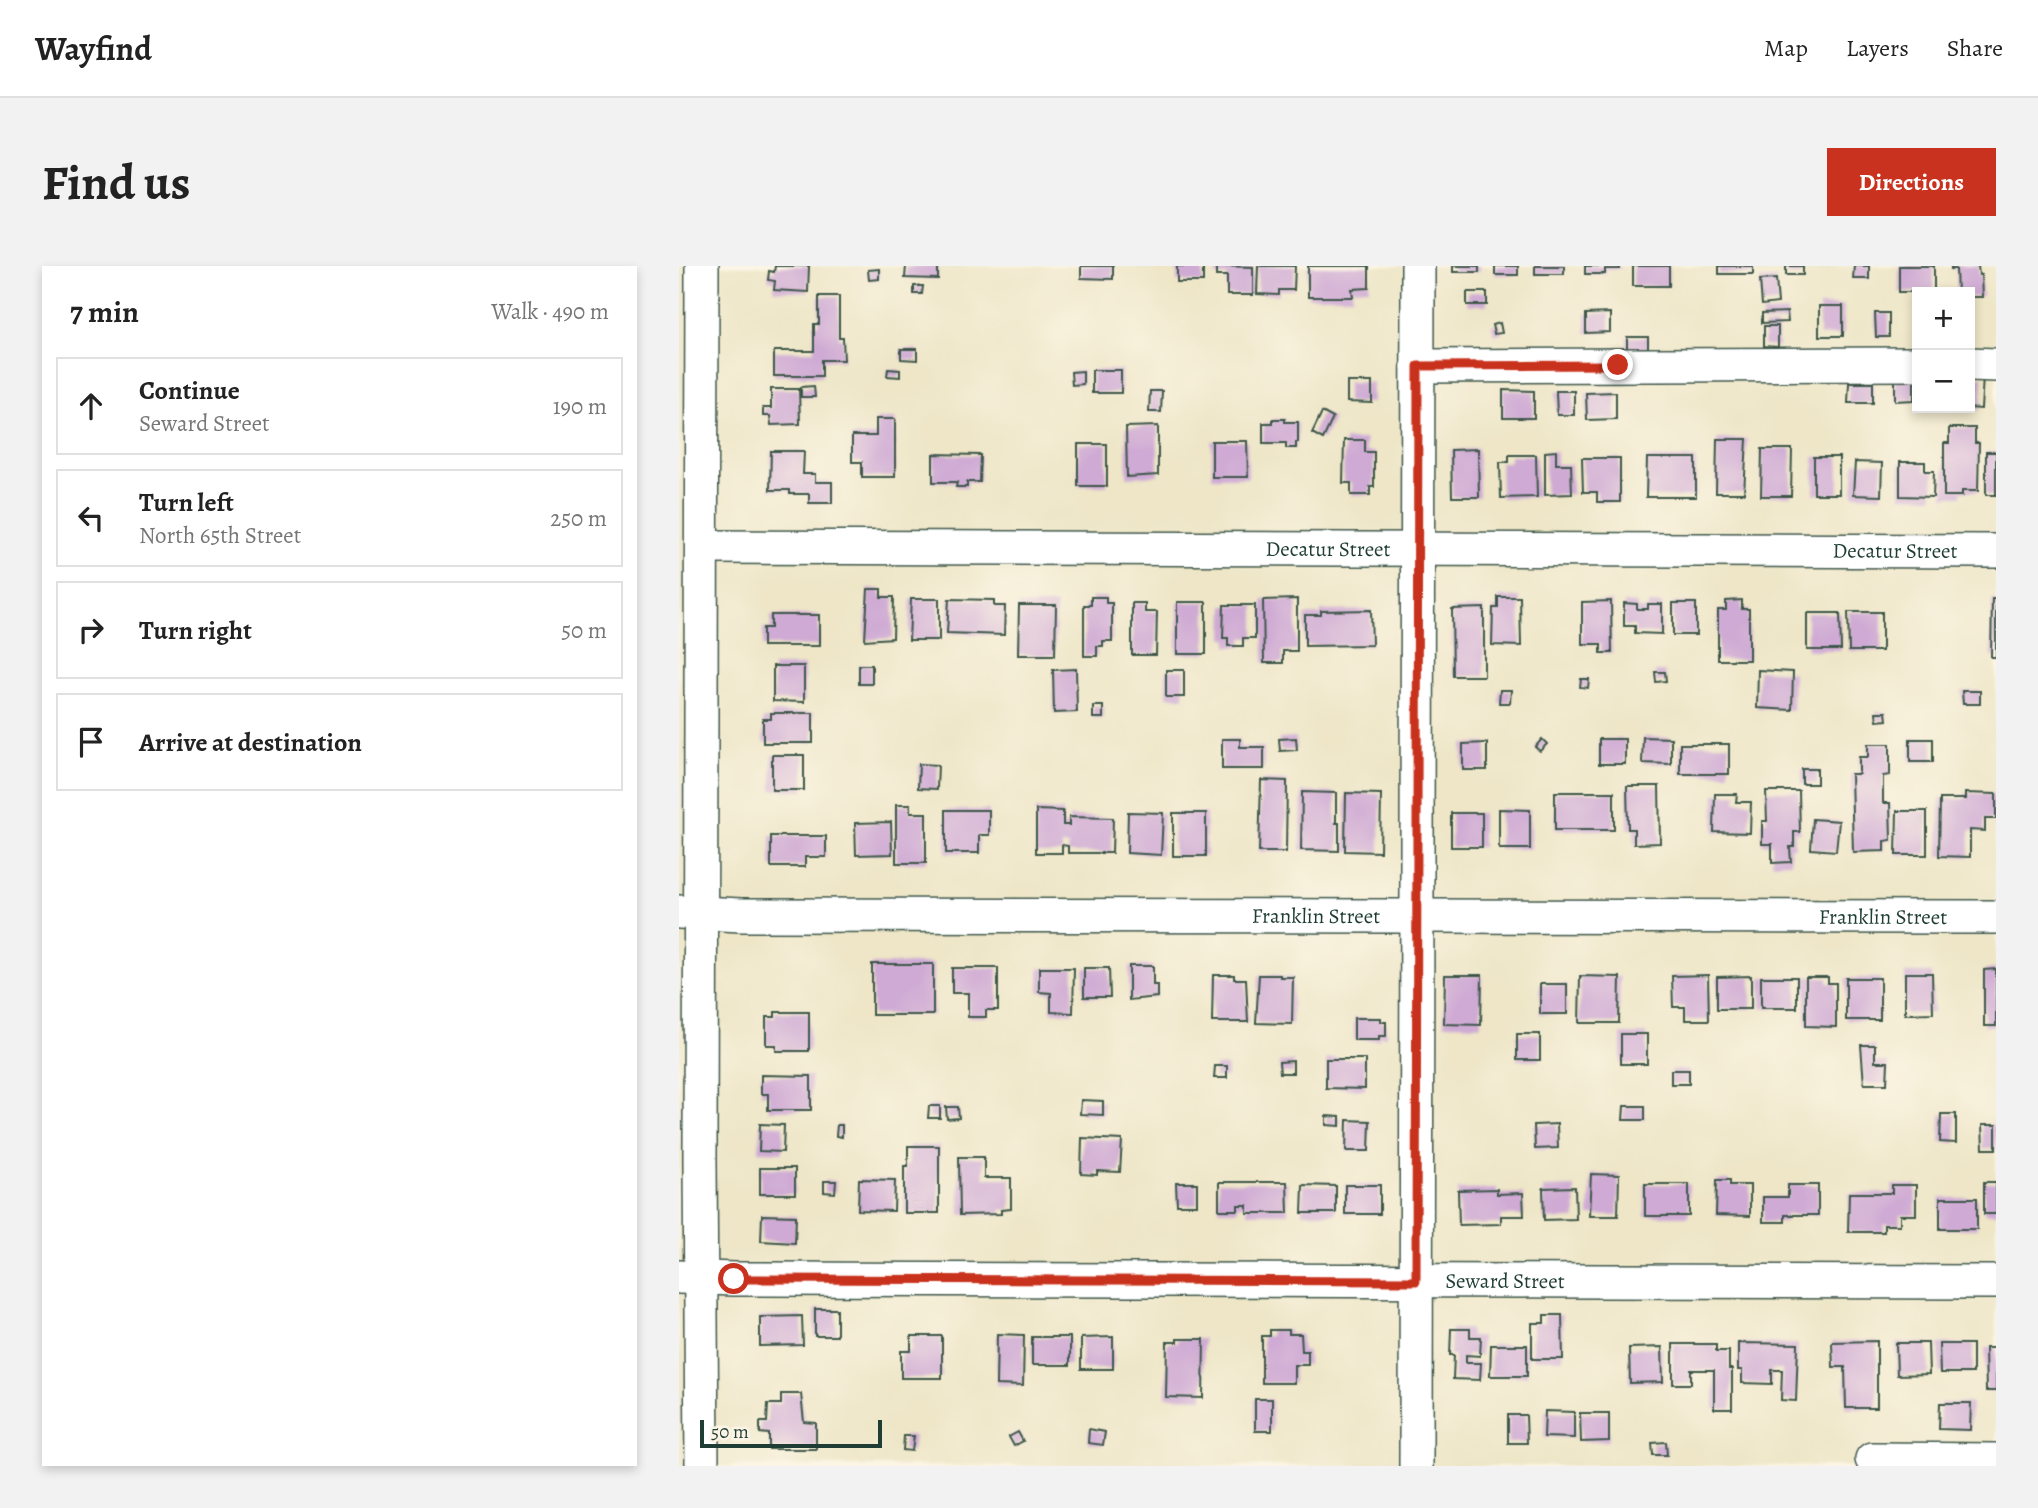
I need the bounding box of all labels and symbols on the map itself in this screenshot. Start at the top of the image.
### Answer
route end [1602,349,1633,380]
street label: Decatur Street [1265,535,1391,563]
street label: Decatur Street [1832,536,1958,565]
street label: Franklin Street [1252,902,1380,930]
street label: Franklin Street [1819,903,1947,931]
route start [718,1263,749,1294]
street label: Seward Street [1445,1267,1565,1295]
scale bar [700,1417,882,1449]

